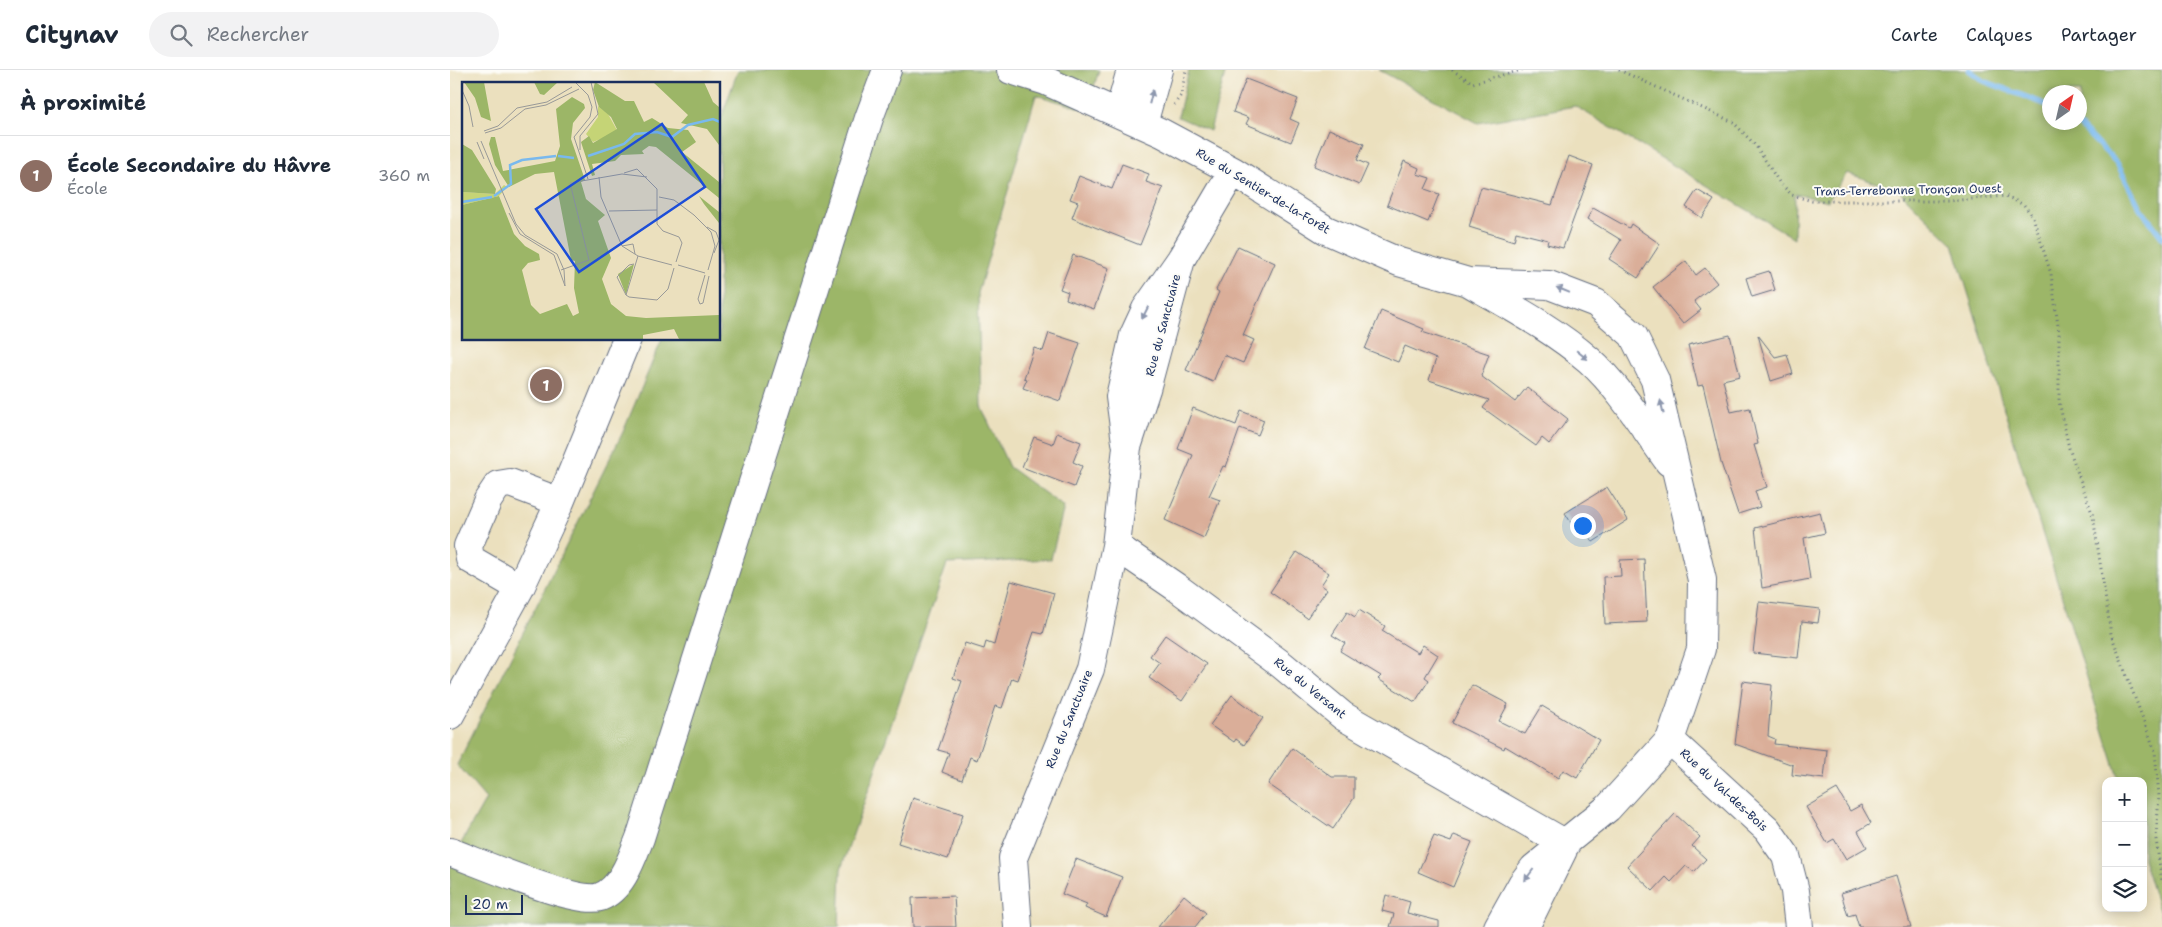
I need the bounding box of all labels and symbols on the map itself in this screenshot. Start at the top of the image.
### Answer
inset map [462,82,720,340]
north arrow [2042,85,2087,130]
one-way arrow [1147,90,1155,105]
street label: Rue du Sentier-de-la-Forêt [1193,144,1333,238]
street label: Trans-Terrebonne Tronçon Ouest [1814,180,2002,200]
street label: Rue du Sanctuaire [1142,272,1184,378]
one-way arrow [1555,286,1570,293]
one-way arrow [1140,307,1149,320]
one-way arrow [1575,349,1588,360]
pin: 1 [530,366,562,404]
one-way arrow [1657,399,1665,415]
your location [1570,513,1596,539]
street label: Rue du Versant [1270,654,1350,722]
street label: Rue du Sanctuaire [1042,667,1096,771]
street label: Rue du Val-des-Bois [1677,745,1771,835]
one-way arrow [1524,868,1534,882]
scale bar [465,892,522,915]

